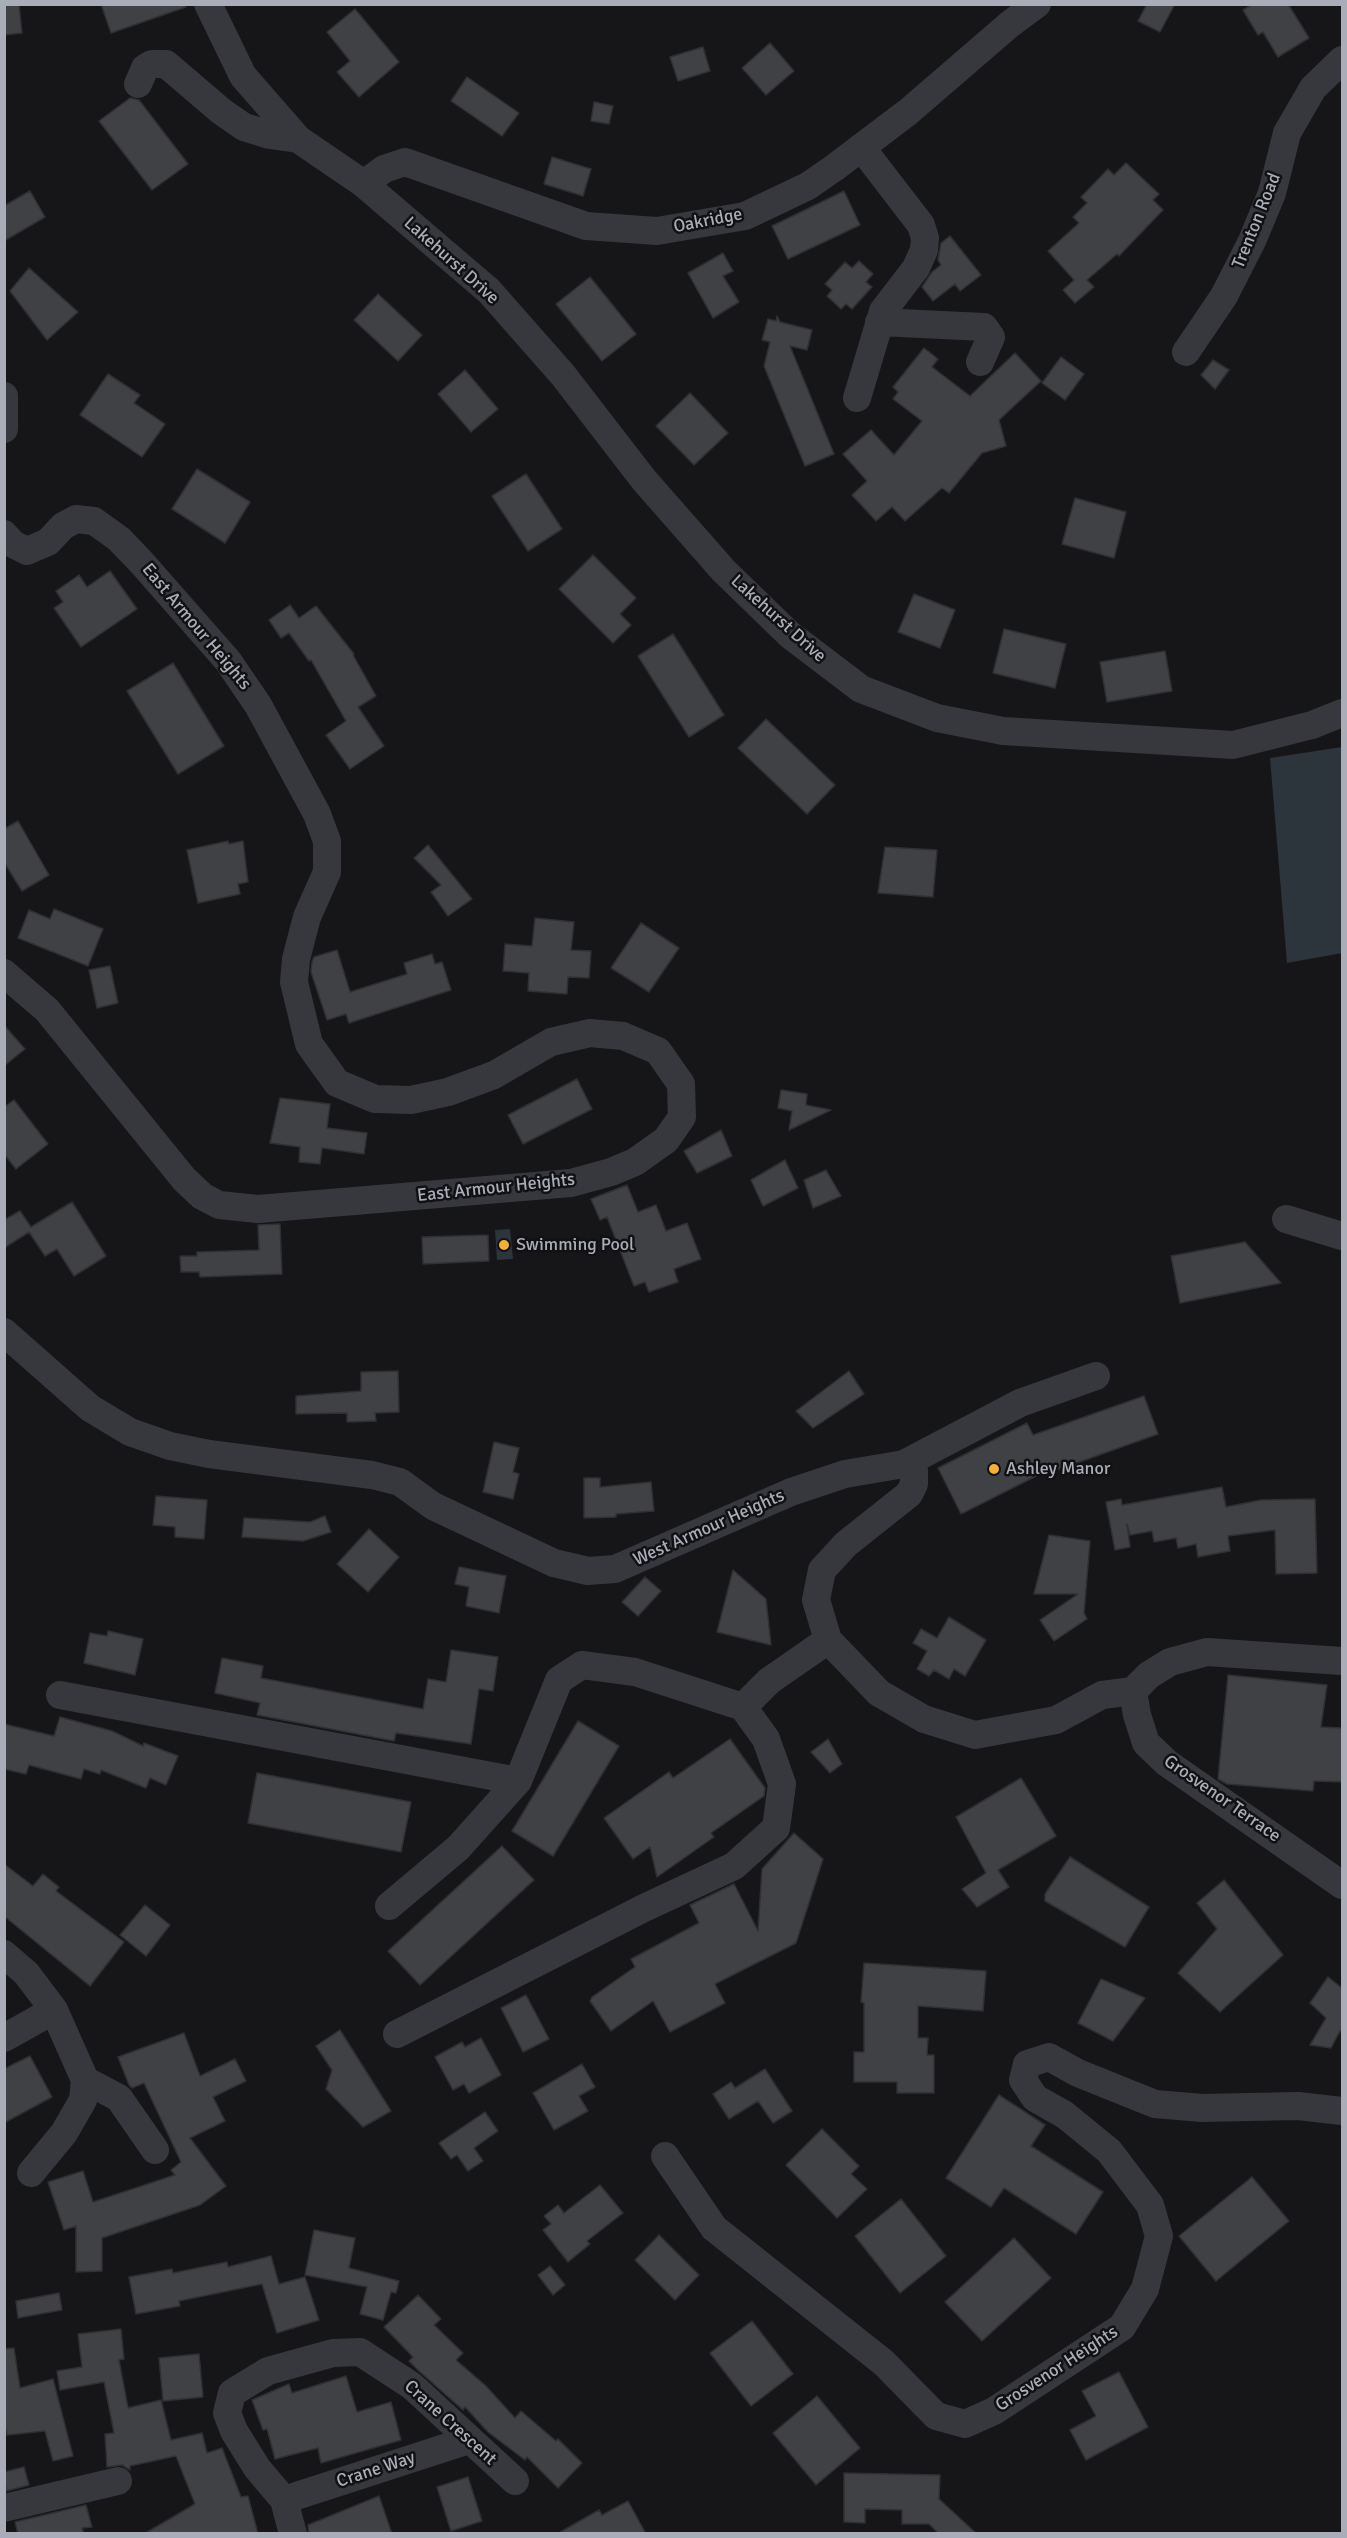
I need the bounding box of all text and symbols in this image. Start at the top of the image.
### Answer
street label: Trenton Road [1228,170,1286,272]
street label: Oakridge [672,204,744,238]
street label: Lakehurst Drive [399,213,503,309]
street label: East Armour Heights [137,559,255,695]
street label: Lakehurst Drive [726,571,830,667]
street label: East Armour Heights [416,1169,576,1207]
place label: Swimming Pool [516,1234,634,1256]
marker: Swimming Pool [497,1238,511,1252]
place label: Ashley Manor [1006,1458,1110,1480]
marker: Ashley Manor [987,1462,1001,1476]
street label: West Armour Heights [630,1485,788,1571]
street label: Grosvenor Terrace [1159,1751,1285,1847]
street label: Grosvenor Heights [992,2321,1122,2417]
street label: Crane Crescent [399,2376,501,2470]
street label: Crane Way [334,2447,418,2493]

